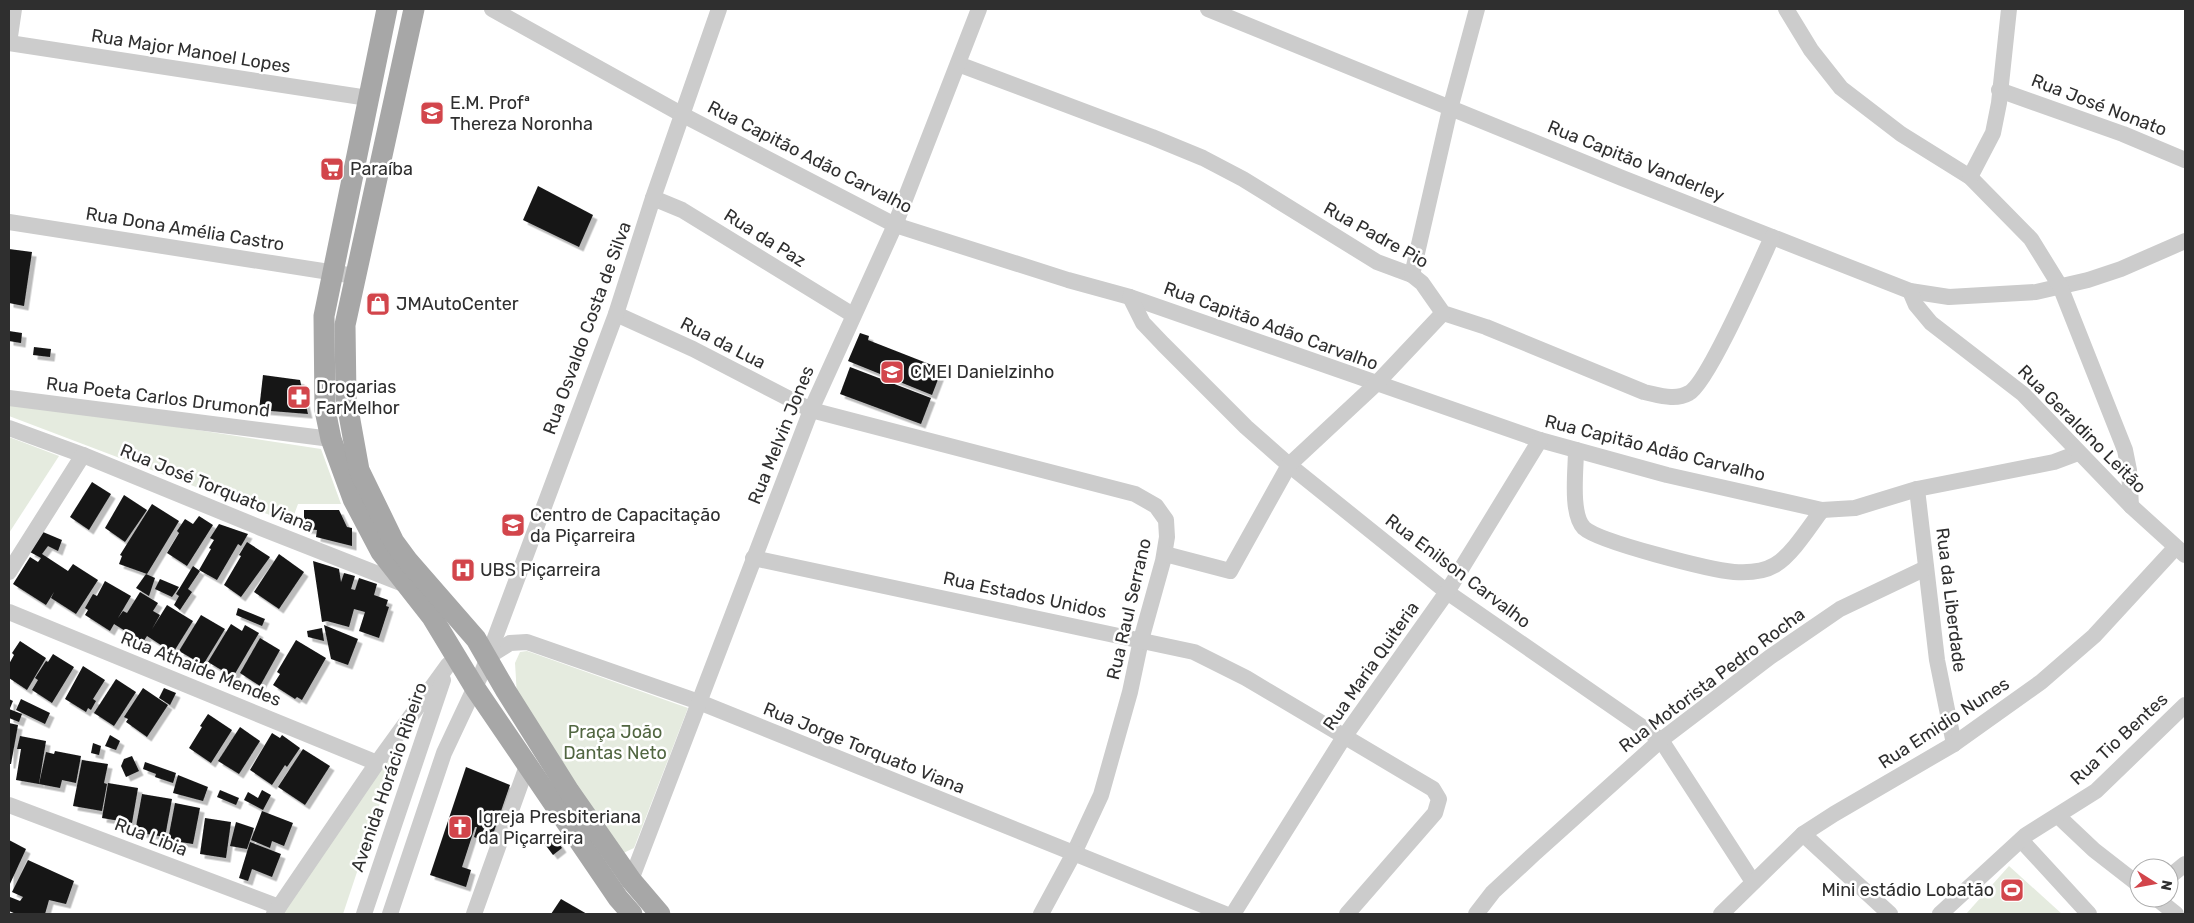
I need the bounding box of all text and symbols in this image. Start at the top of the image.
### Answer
street label: Rua Major Manoel Lopes [90,24,292,78]
street label: Rua José Nonato [2028,69,2170,141]
place label: E.M. Profª Thereza Noronha [450,92,593,135]
street label: Rua Capitão Adão Carvalho [704,96,916,218]
school or university icon: E.M. Profª Thereza Noronha [419,100,445,126]
street label: Rua Capitão Vanderley [1544,115,1728,207]
supermarket icon: Paraíba [319,156,345,182]
place label: Paraíba [350,158,413,180]
street label: Rua Padre Pio [1320,197,1432,273]
street label: Rua Dona Amélia Castro [84,202,286,256]
street label: Rua da Paz [720,204,810,272]
street label: Rua Osvaldo Costa de Silva [538,219,636,437]
street label: Rua Capitão Adão Carvalho [1161,277,1381,375]
shop icon: JMAutoCenter [365,291,391,317]
place label: JMAutoCenter [396,293,519,315]
street label: Rua da Lua [677,312,769,374]
school or university icon: CMEI Danielzinho [879,359,905,385]
street label: Rua Geraldino Leitão [2013,360,2151,498]
place label: CMEI Danielzinho [910,361,1054,383]
street label: Rua Melvin Jones [743,363,819,507]
street label: Rua Poeta Carlos Drumond [45,372,271,422]
place label: Drogarias FarMelhor [316,376,400,419]
pharmacy icon: Drogarias FarMelhor [286,384,312,410]
street label: Rua Capitão Adão Carvalho [1542,410,1768,486]
street label: Rua José Torquato Viana [117,439,317,537]
place label: Centro de Capacitação da Piçarreira [530,504,721,547]
street label: Rua Enilson Carvalho [1381,509,1535,633]
school or university icon: Centro de Capacitação da Piçarreira [500,512,526,538]
street label: Rua da Liberdade [1931,526,1971,674]
street label: Rua Raul Serrano [1102,536,1156,682]
hospital icon: UBS Piçarreira [450,557,476,583]
place label: UBS Piçarreira [480,559,601,581]
street label: Rua Estados Unidos [941,567,1109,623]
street label: Rua Maria Quiteria [1318,597,1424,735]
street label: Rua Motorista Pedro Rocha [1615,603,1809,757]
street label: Rua Athaide Mendes [118,627,284,711]
street label: Rua Emidio Nunes [1874,673,2014,773]
street label: Avenida Horácio Ribeiro [346,679,432,875]
street label: Rua Tio Bentes [2066,688,2172,790]
street label: Rua Jorge Torquato Viana [760,697,968,799]
park label: Praça João Dantas Neto [563,721,667,764]
place label: Igreja Presbiteriana da Piçarreira [478,806,641,849]
street label: Rua Libia [111,813,191,861]
church icon: Igreja Presbiteriana da Piçarreira [447,814,473,840]
north arrow [2129,858,2179,908]
sports icon: Mini estádio Lobatão [1999,877,2025,903]
place label: Mini estádio Lobatão [1822,879,1994,901]
text: N [2157,879,2176,892]

